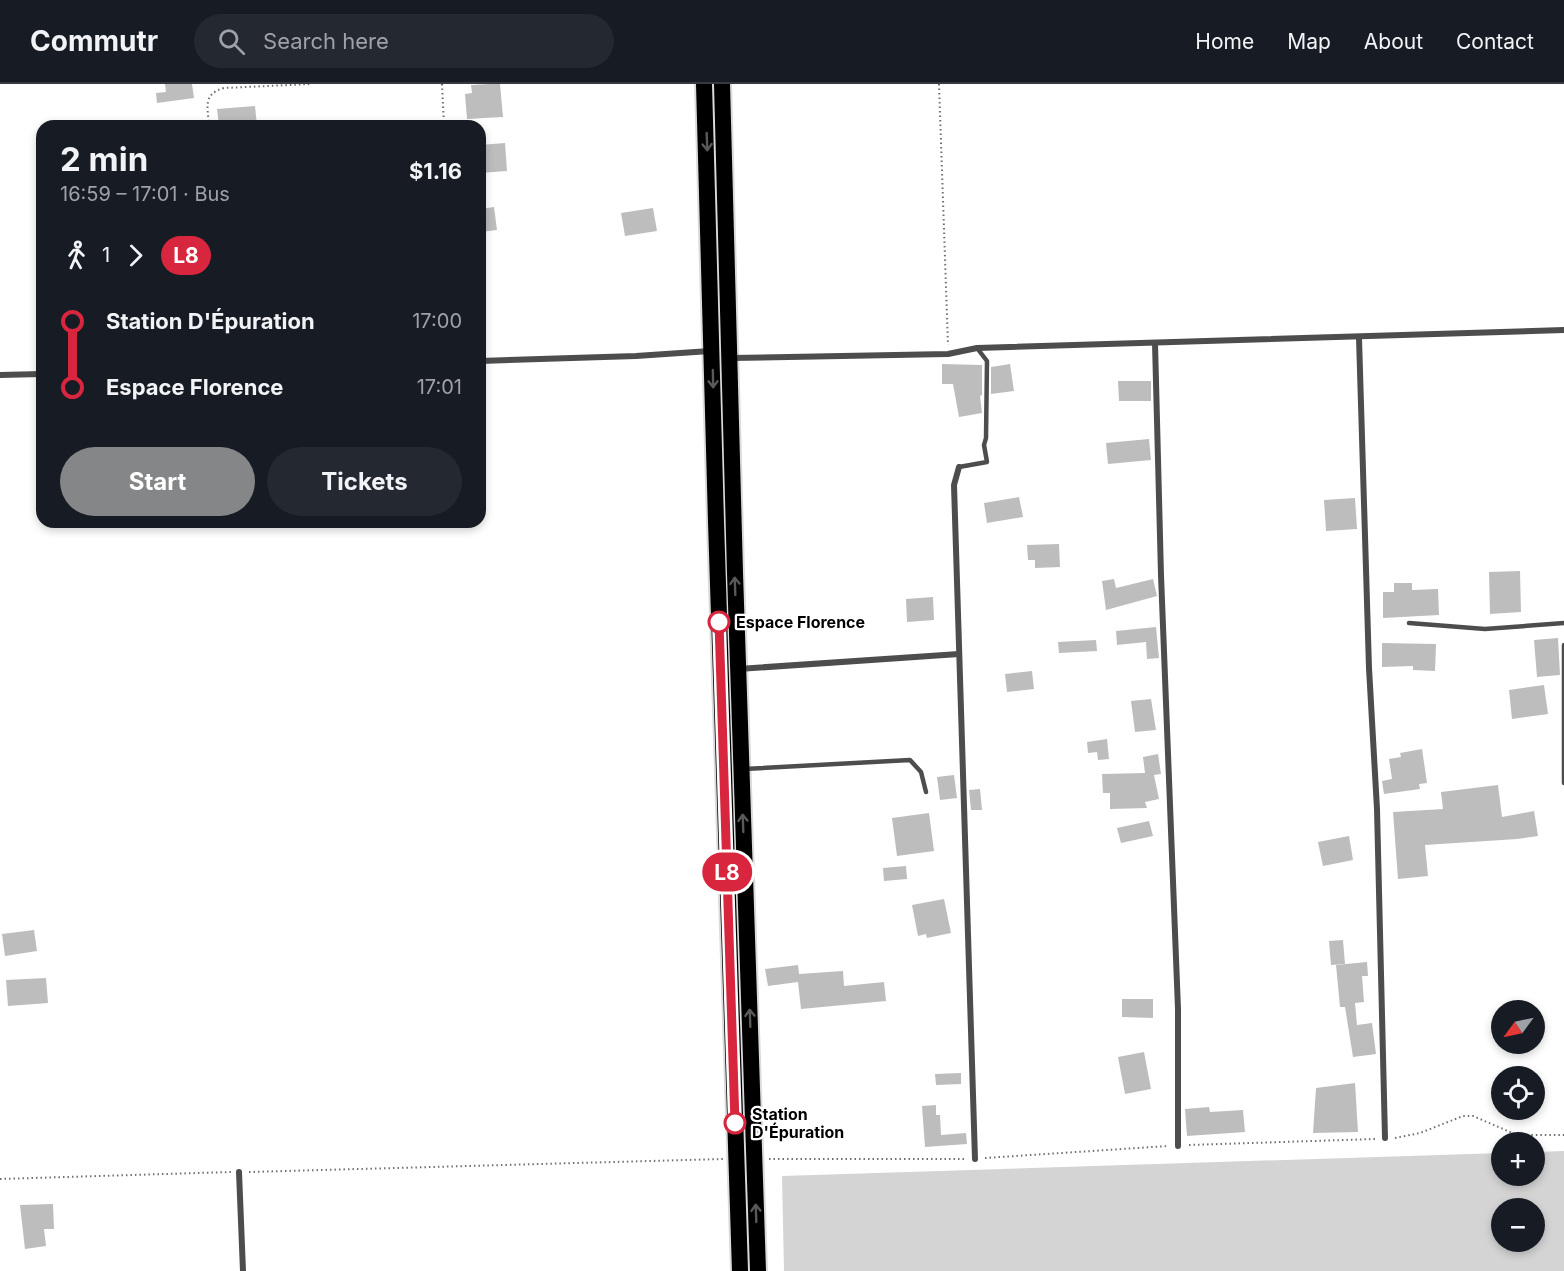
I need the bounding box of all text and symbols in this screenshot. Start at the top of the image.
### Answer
search box [194,14,614,68]
text: Commutr [30,24,158,58]
icon: search [215,25,248,58]
text: Search here [263,28,389,54]
text: Home [1195,29,1254,54]
text: Map [1287,29,1331,54]
text: About [1364,29,1423,54]
text: Contact [1456,29,1534,54]
one-way arrow [701,132,712,152]
text: 2 min [60,139,148,179]
text: $1.16 [409,158,462,184]
text: 16:59 – 17:01 · Bus [60,182,230,206]
icon: walk [60,239,93,272]
icon: forward [119,239,152,272]
text: 1 [102,243,110,267]
text: L8 [173,243,199,268]
text: Station D'Épuration [106,308,315,334]
text: 17:00 [412,309,462,333]
one-way arrow [707,369,719,389]
text: Espace Florence [106,374,283,400]
text: 17:01 [417,375,462,399]
button: Start [60,447,255,516]
button: Tickets [267,447,462,516]
one-way arrow [730,576,741,596]
marker: Espace Florence [708,611,730,633]
place label: Espace Florence [736,612,865,632]
one-way arrow [737,813,749,833]
line badge: L8 [700,852,754,892]
text: L8 [714,860,740,885]
north arrow [1491,1000,1545,1054]
map controls [1491,1000,1545,1252]
one-way arrow [744,1008,755,1028]
button: locate [1491,1066,1545,1120]
place label: Station D'Épuration [752,1104,844,1142]
marker: Station D'Épuration [724,1112,746,1134]
button: + [1491,1132,1545,1186]
button: − [1491,1198,1545,1252]
one-way arrow [750,1203,762,1223]

